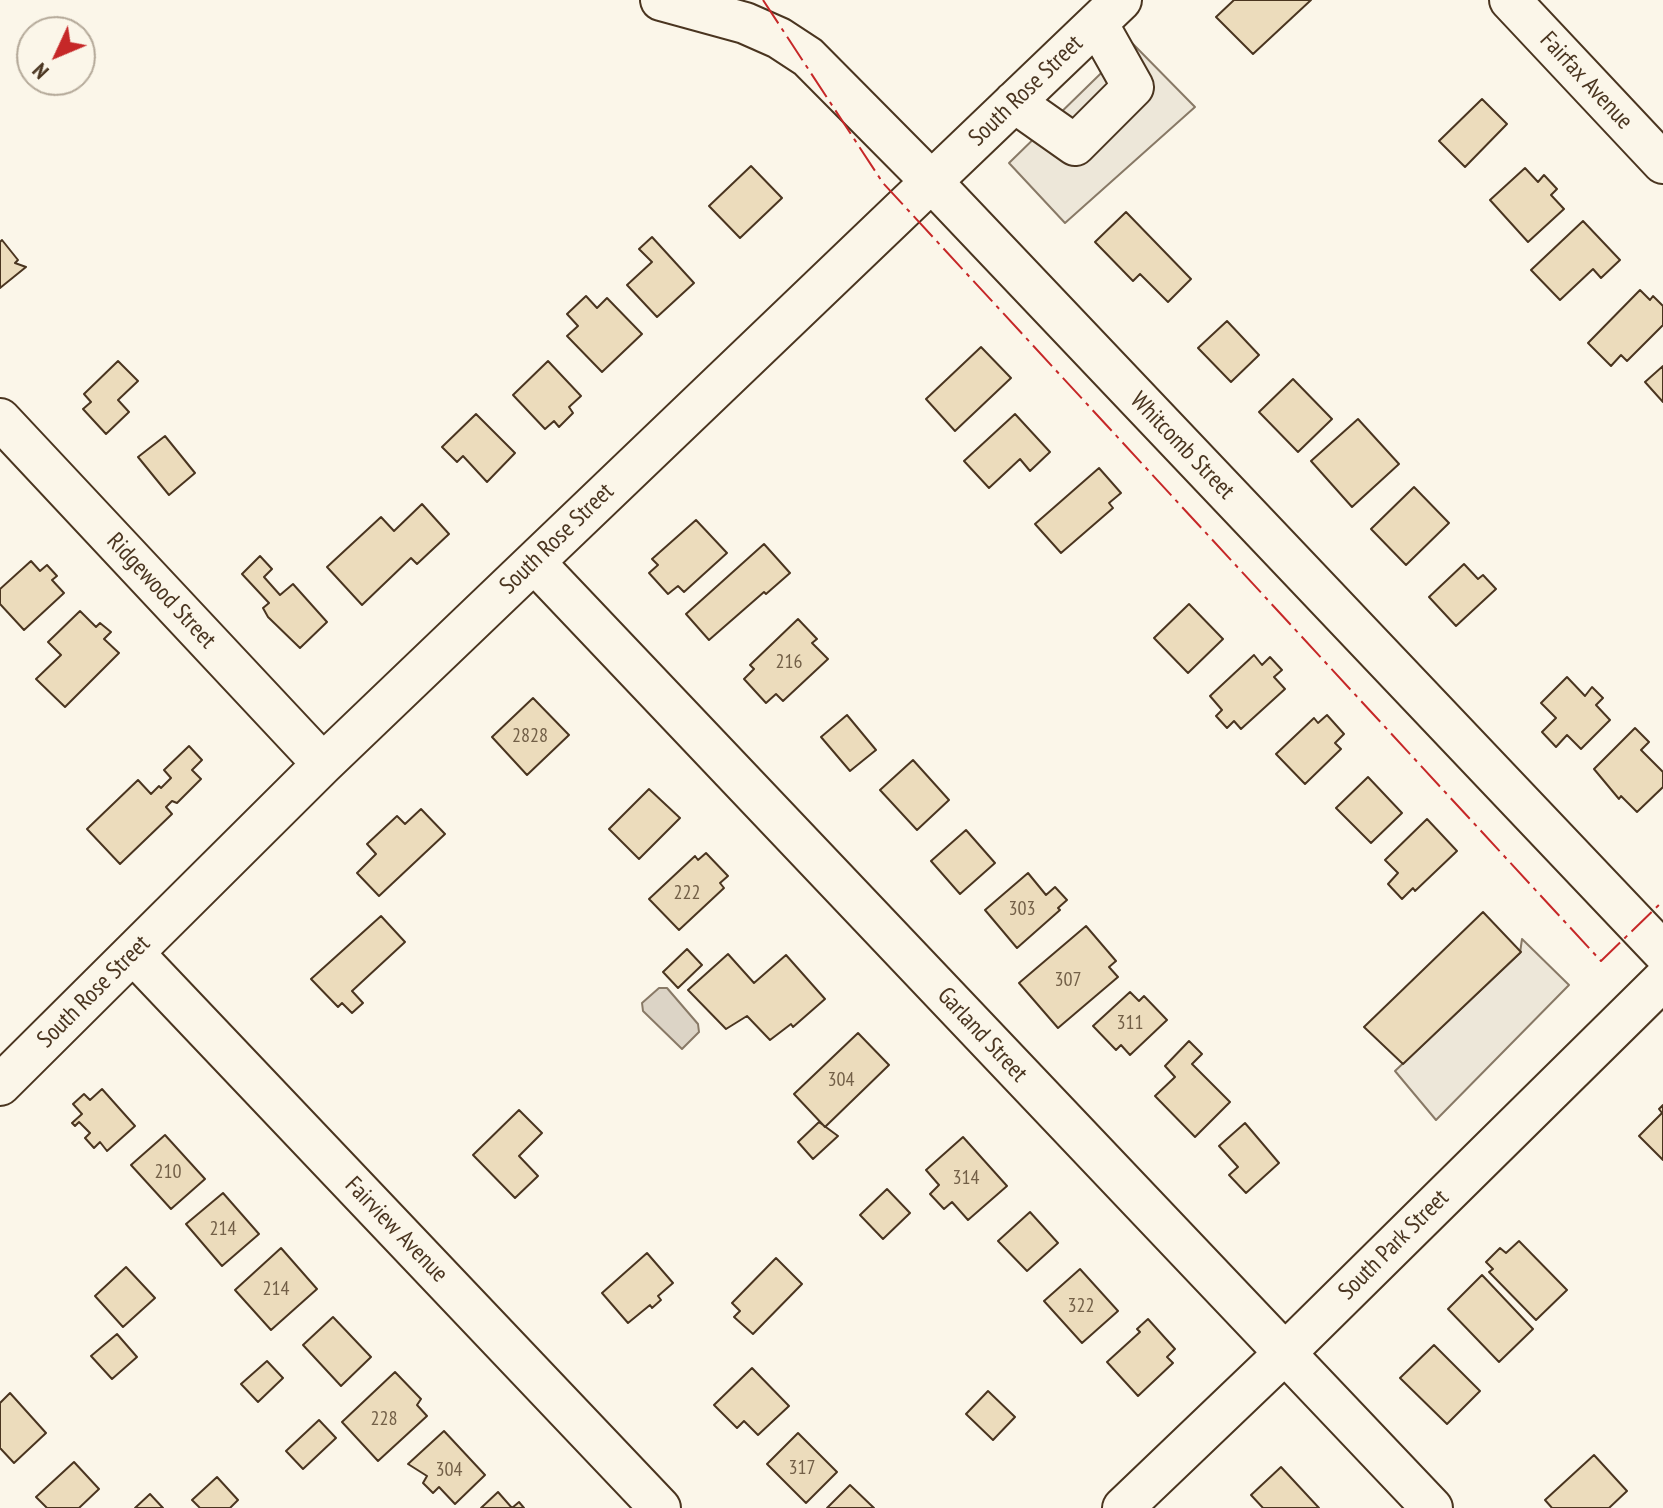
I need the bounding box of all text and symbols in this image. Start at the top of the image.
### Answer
north arrow [16,16,96,96]
street label: Fairfax Avenue [1534,26,1638,136]
street label: South Rose Street [963,30,1089,152]
text: N [26,57,54,85]
street label: Whitcomb Street [1124,387,1240,505]
street label: South Rose Street [494,478,620,600]
street label: Ridgewood Street [100,527,222,655]
house number: 216 [776,650,802,674]
house number: 2828 [512,724,548,748]
house number: 222 [674,881,700,905]
house number: 303 [1009,897,1035,921]
street label: South Rose Street [32,930,156,1054]
house number: 307 [1055,968,1081,992]
street label: Garland Street [931,982,1033,1088]
house number: 311 [1117,1011,1143,1035]
house number: 304 [828,1068,854,1092]
house number: 210 [155,1160,181,1184]
house number: 314 [953,1166,979,1190]
street label: Fairview Avenue [339,1171,453,1289]
street label: South Park Street [1333,1184,1455,1306]
house number: 214 [210,1217,236,1241]
house number: 214 [263,1277,289,1301]
house number: 322 [1068,1294,1094,1318]
house number: 228 [371,1407,397,1431]
house number: 317 [789,1456,815,1480]
house number: 304 [436,1458,462,1482]

